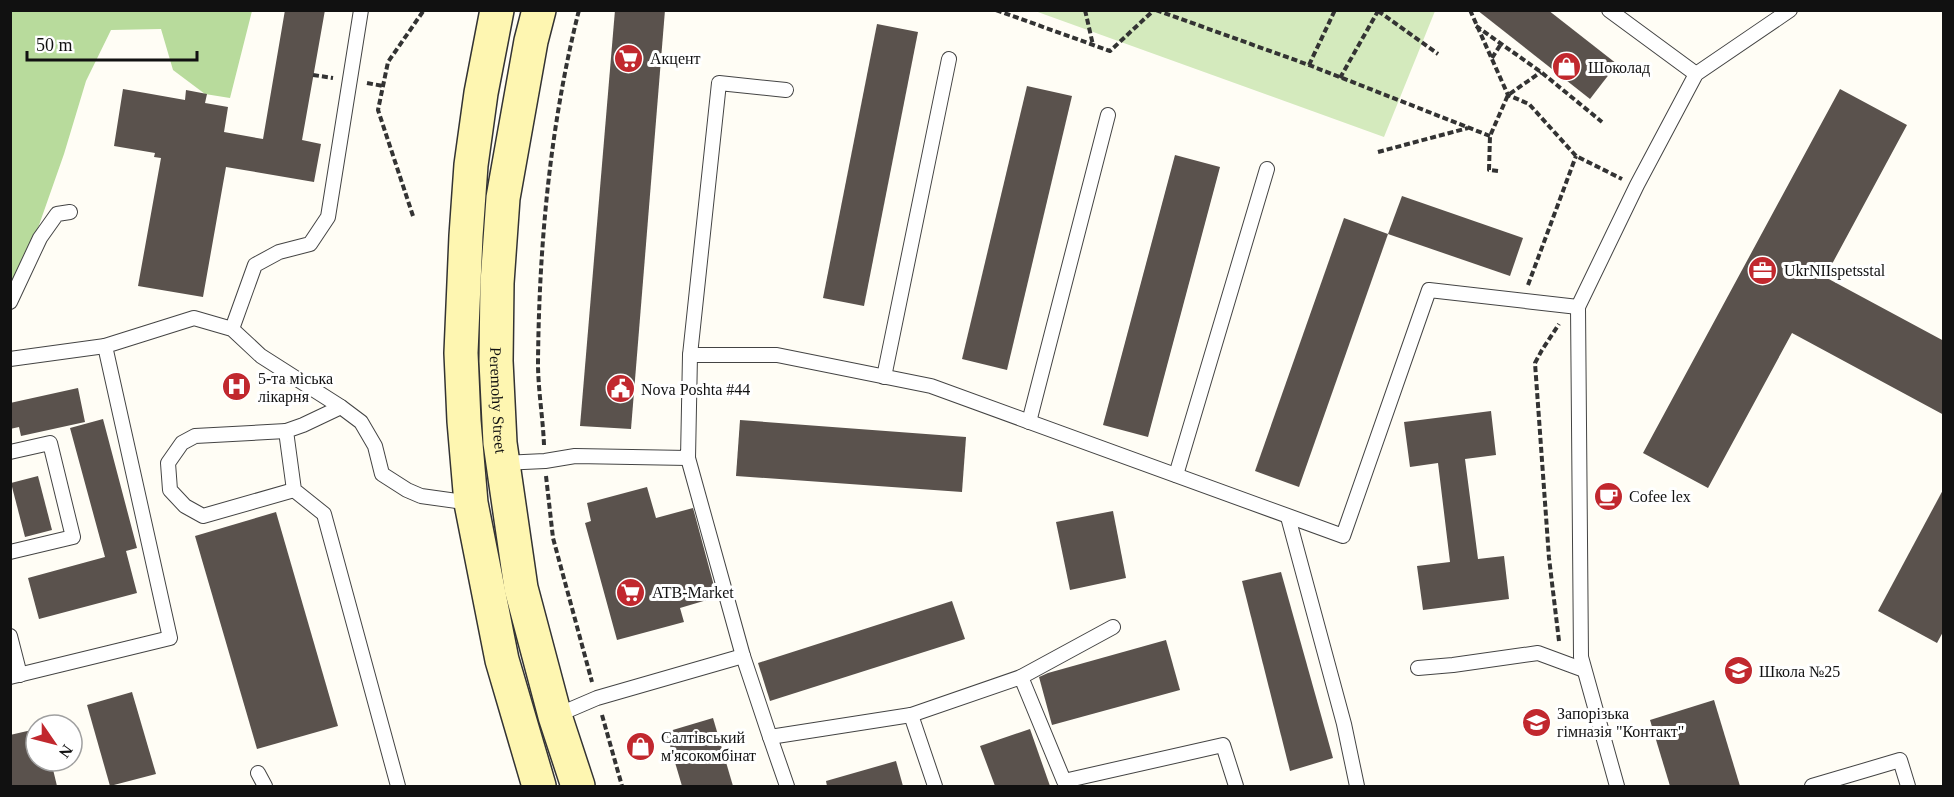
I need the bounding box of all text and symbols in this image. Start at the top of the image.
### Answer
scale bar [27,24,196,62]
text: 50 m [36,35,73,55]
supermarket icon: Акцент [613,42,645,74]
place label: Акцент [650,50,701,68]
shop icon: Шоколад [1551,51,1583,83]
place label: Шоколад [1588,59,1650,77]
office icon: UkrNIIspetsstal [1747,254,1779,286]
place label: UkrNIIspetsstal [1784,262,1886,280]
street label: Peremohy Street [487,347,509,455]
place label: 5-та міська лікарня [258,370,333,406]
hospital icon: 5-та міська лікарня [221,371,253,403]
public building icon: Nova Poshta #44 [604,373,636,405]
place label: Nova Poshta #44 [641,381,750,398]
cafe icon: Cofee lex [1592,480,1624,512]
place label: Cofee lex [1629,488,1691,505]
supermarket icon: ATB-Market [615,576,647,608]
place label: ATB-Market [652,584,734,601]
school or university icon: Школа №25 [1722,655,1754,687]
place label: Школа №25 [1759,663,1840,680]
place label: Запорізька гімназія "Контакт" [1557,705,1684,740]
school or university icon: Запорізька гімназія "Контакт" [1520,706,1552,738]
north arrow [24,713,84,773]
place label: Салтівський м'ясокомбінат [661,729,756,764]
shop icon: Салтівський м'ясокомбінат [624,730,656,762]
text: N [55,742,76,761]

